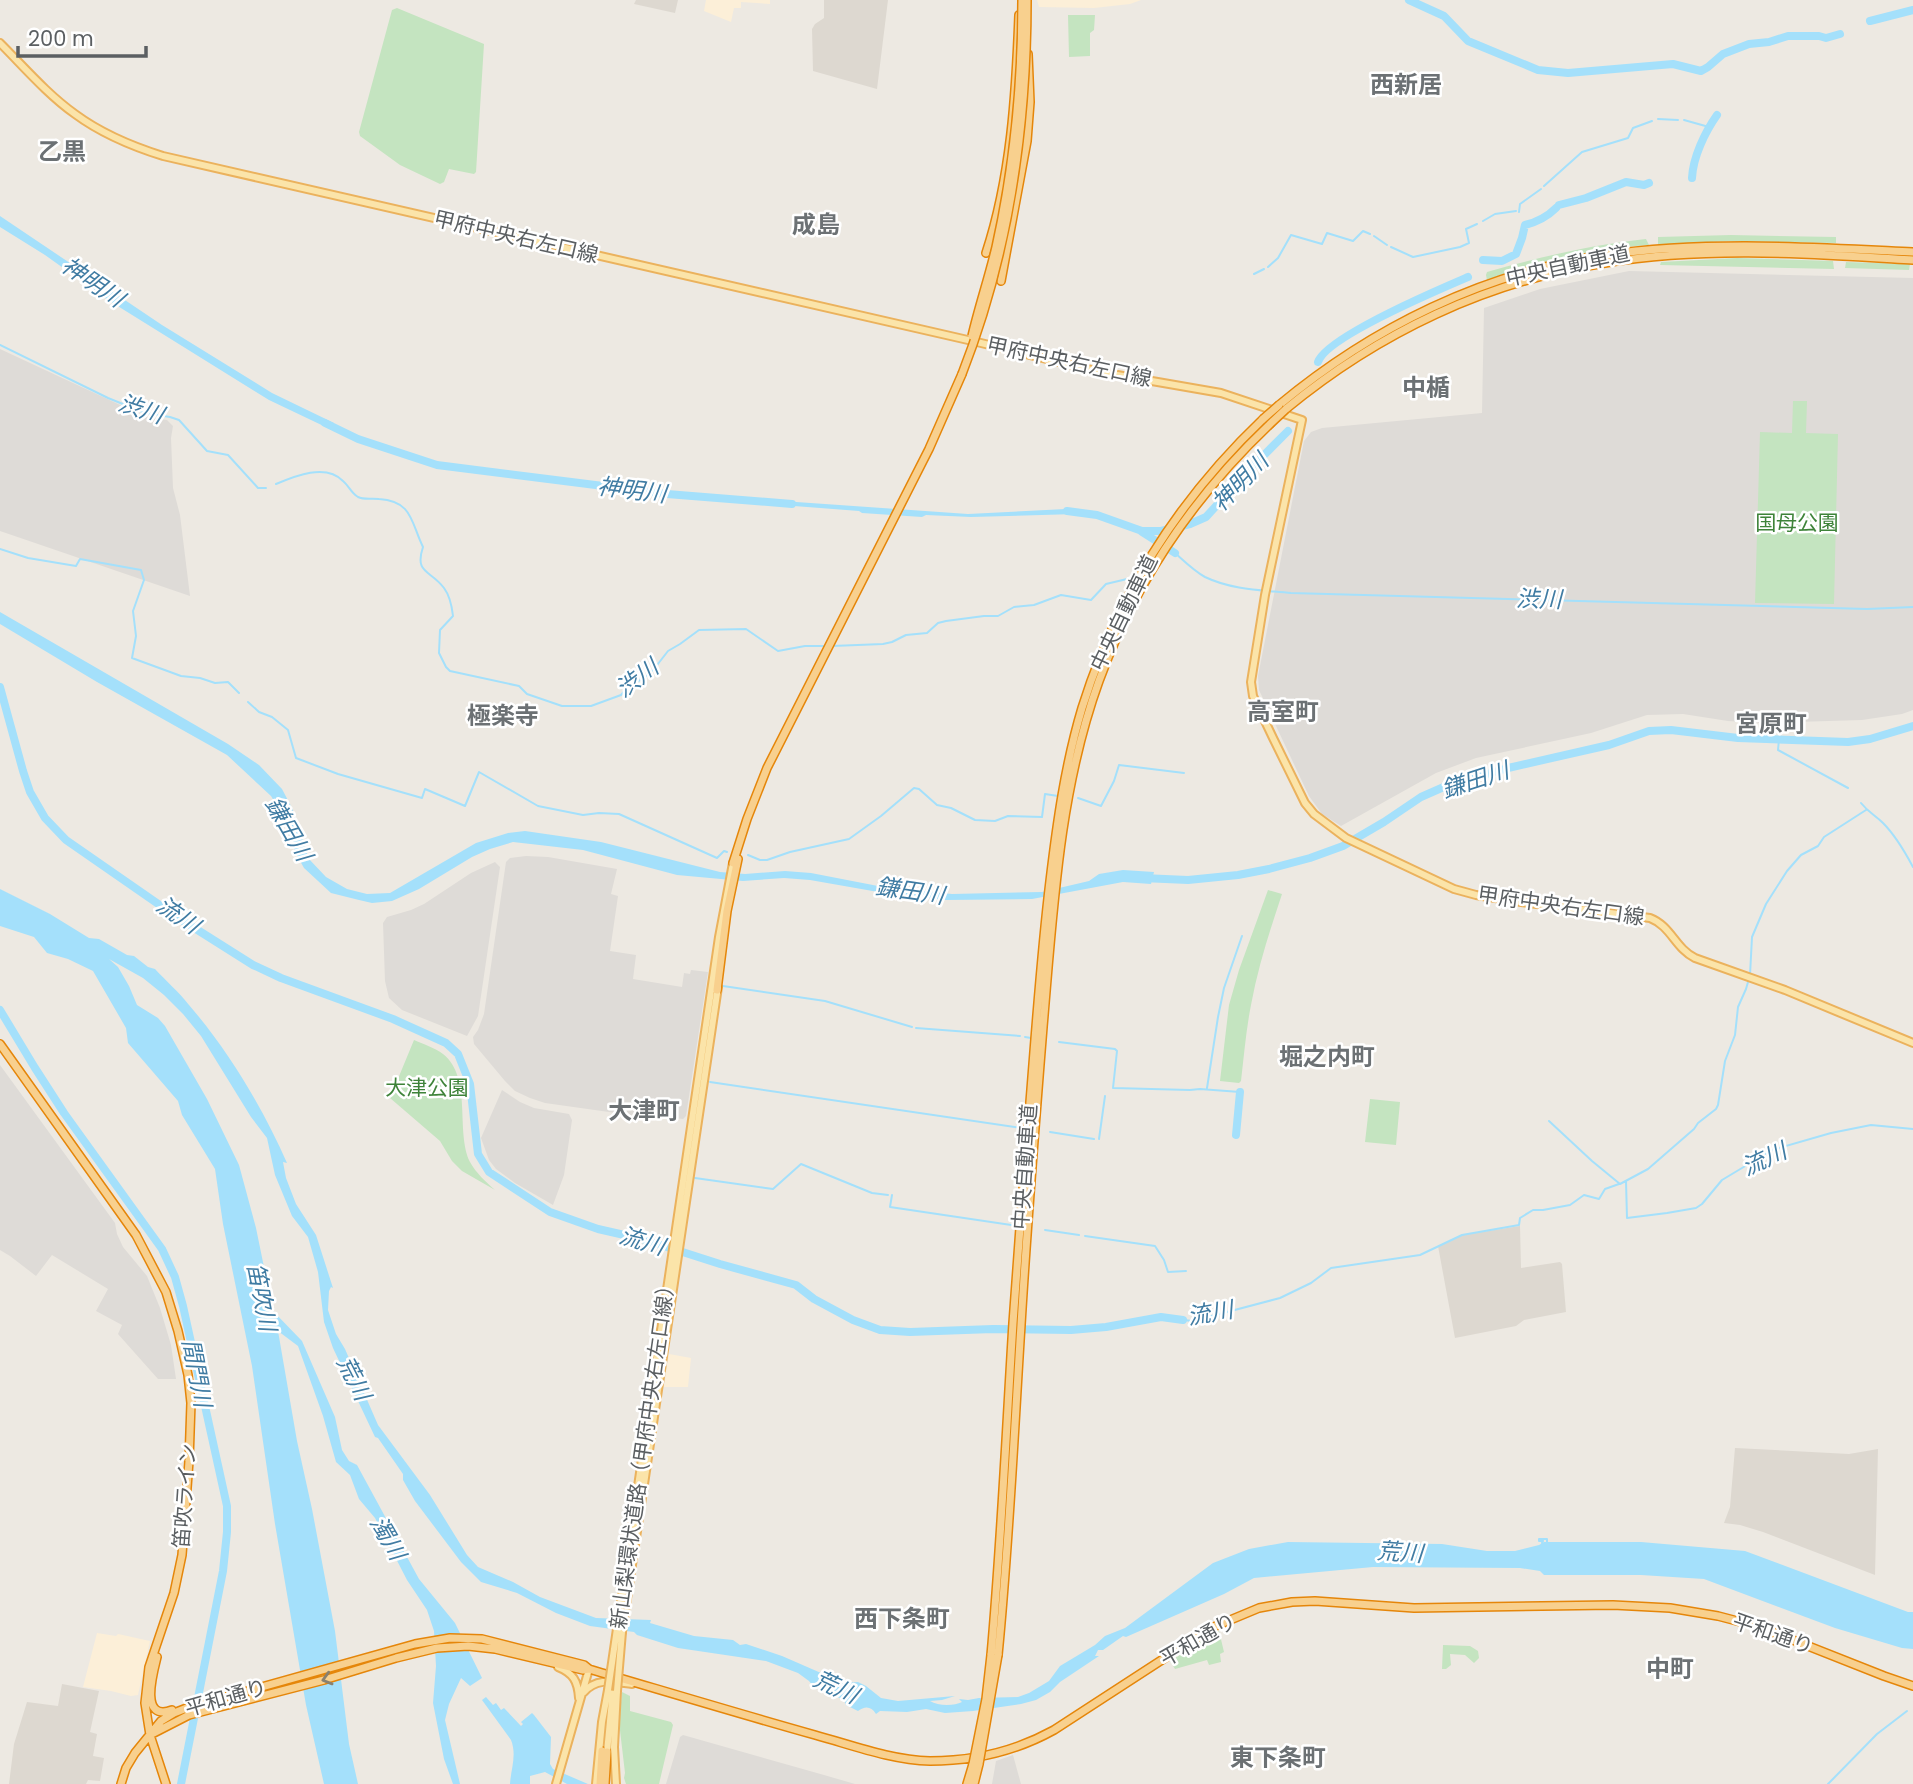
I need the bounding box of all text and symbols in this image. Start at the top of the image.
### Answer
scale bar [18,14,145,58]
text: 200 m [28,24,94,53]
district label: 西新居 [1370,68,1442,101]
district label: 乙黒 [38,135,86,168]
street label: 甲府中央右左口線 [431,203,601,270]
district label: 成島 [792,208,840,241]
street label: 中央自動車道 [1503,238,1633,293]
water label: 神明川 [55,249,133,316]
street label: 甲府中央右左口線 [984,330,1154,393]
district label: 中楯 [1402,371,1450,404]
water label: 渋川 [114,387,171,432]
water label: 神明川 [1205,444,1278,518]
water label: 神明川 [596,470,671,510]
park label: 国母公園 [1755,508,1839,537]
street label: 中央自動車道 [1083,550,1164,676]
water label: 渋川 [1516,583,1565,615]
water label: 渋川 [609,650,667,705]
district label: 高室町 [1247,695,1319,728]
district label: 極楽寺 [467,699,539,732]
district label: 宮原町 [1735,707,1807,740]
water label: 鎌田川 [1437,753,1516,806]
water label: 鎌田川 [258,791,322,869]
water label: 鎌田川 [874,870,949,912]
street label: 甲府中央右左口線 [1476,879,1646,932]
water label: 流川 [150,889,209,943]
district label: 堀之内町 [1279,1040,1375,1073]
park label: 大津公園 [385,1073,469,1102]
district label: 大津町 [608,1094,680,1127]
street label: 中央自動車道 [1006,1103,1043,1231]
water label: 流川 [1736,1134,1794,1183]
water label: 流川 [615,1219,671,1264]
water label: 笛吹川 [240,1260,285,1337]
street label: 新山梨環状道路（甲府中央右左口線） [603,1273,682,1631]
water label: 流川 [1185,1293,1238,1333]
water label: 間門川 [175,1336,220,1413]
water label: 荒川 [329,1350,380,1408]
street label: 笛吹ライン [166,1443,203,1549]
water label: 濁川 [363,1510,415,1569]
water label: 荒川 [1376,1534,1427,1570]
district label: 西下条町 [854,1602,950,1635]
street label: 平和通り [1154,1606,1241,1673]
street label: 平和通り [1729,1606,1818,1661]
district label: 中町 [1646,1652,1694,1685]
water label: 荒川 [808,1663,866,1712]
one-way arrow [321,1670,333,1685]
street label: 平和通り [181,1672,270,1723]
district label: 東下条町 [1230,1741,1326,1774]

